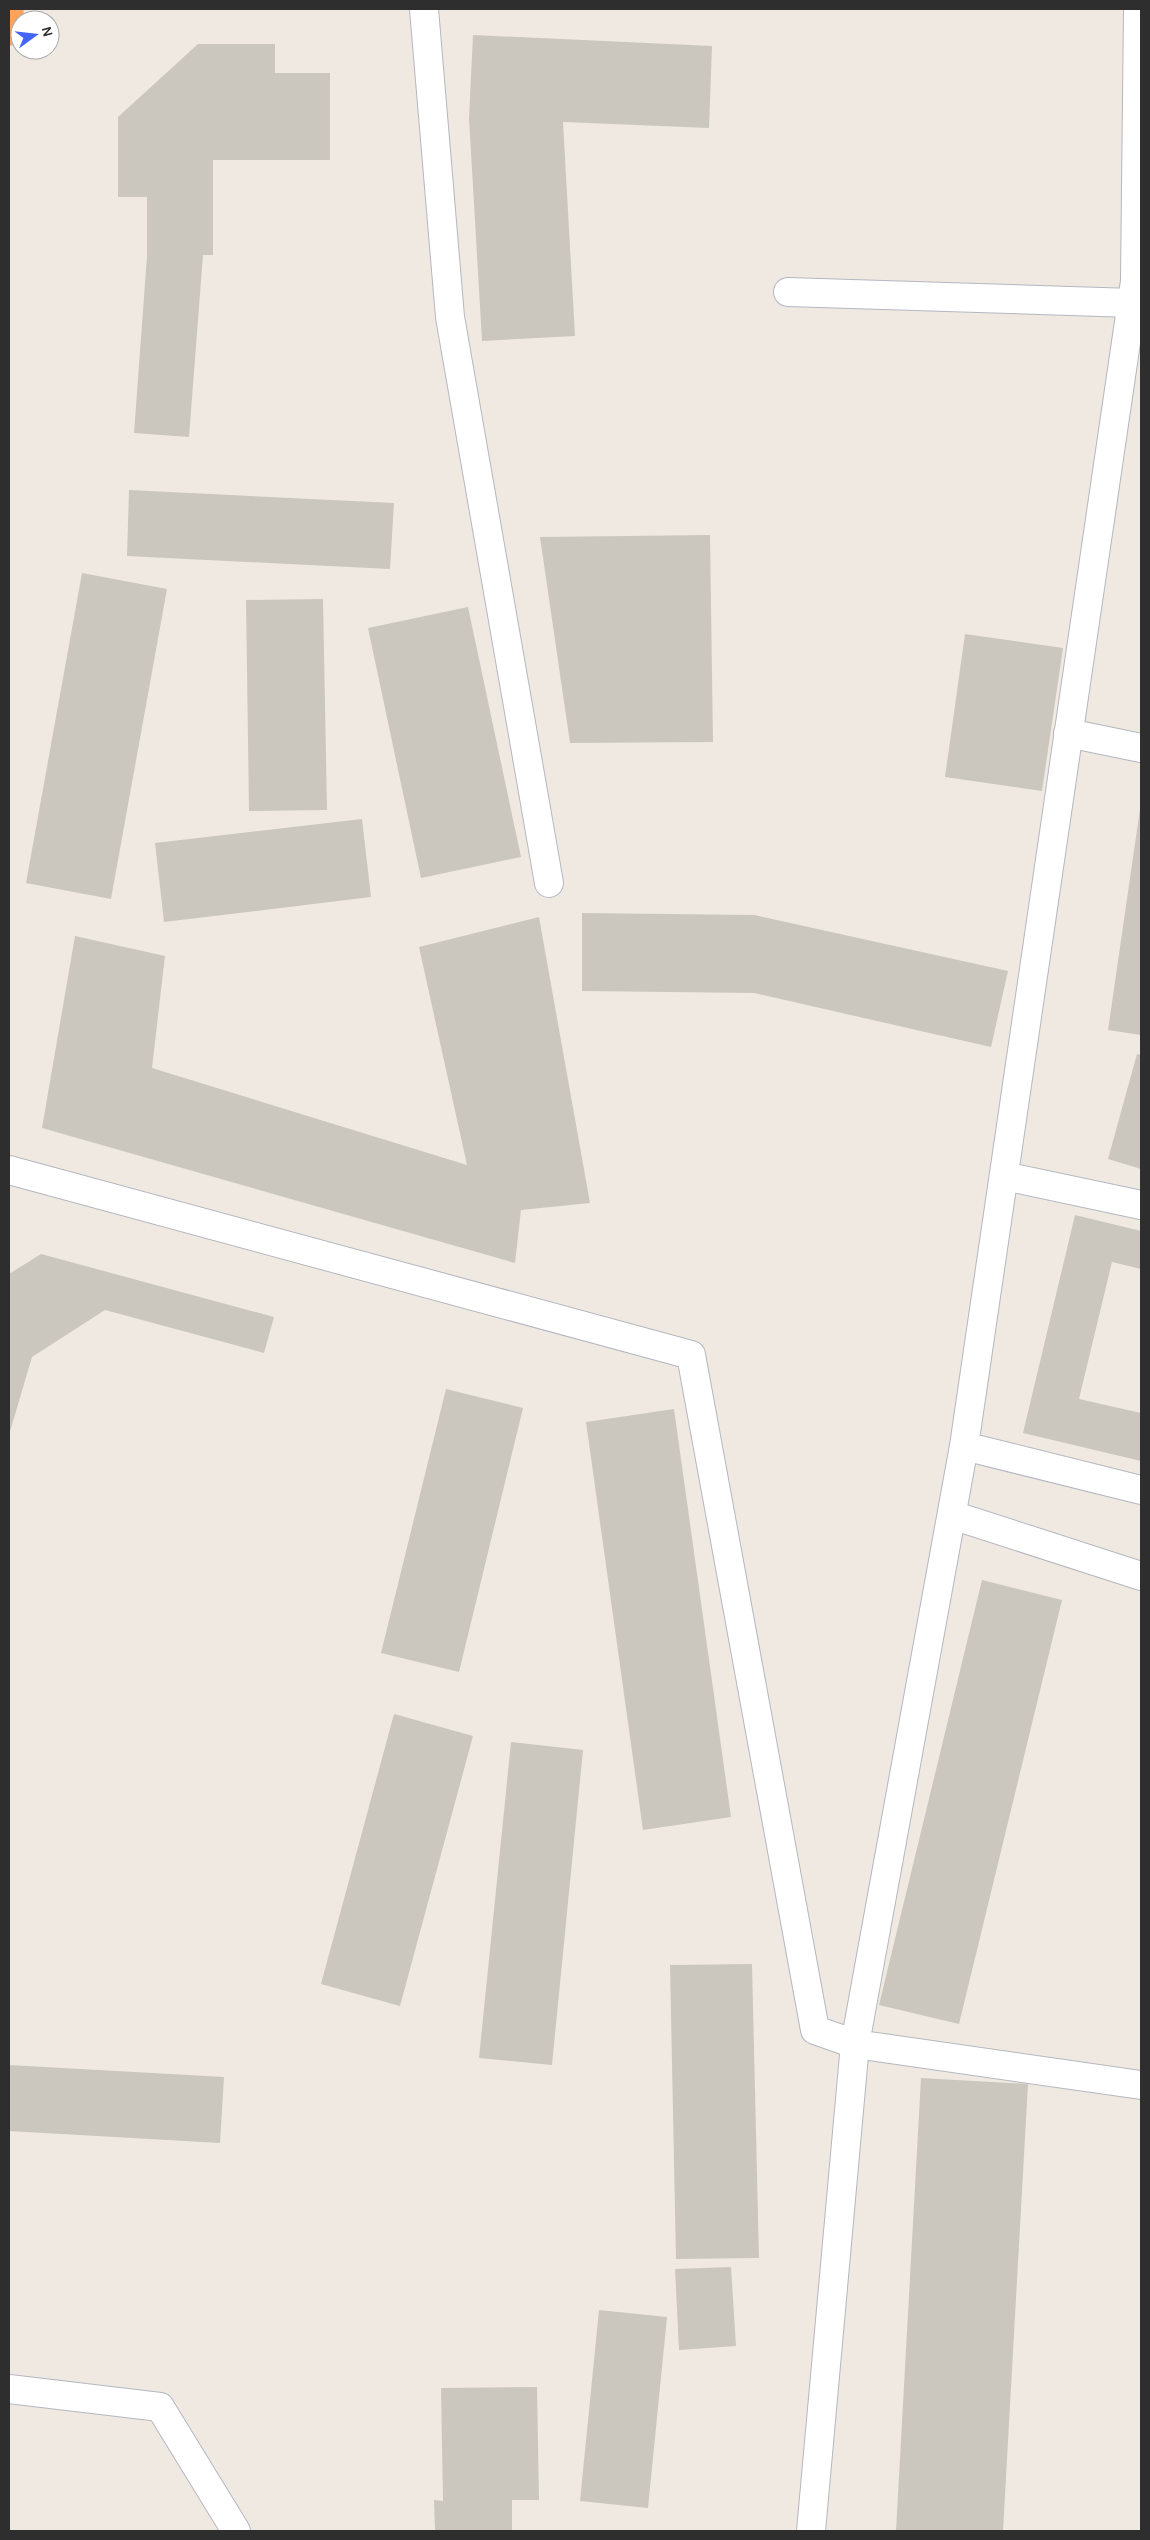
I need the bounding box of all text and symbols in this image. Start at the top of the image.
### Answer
north arrow [10,10,60,60]
text: N [38,25,57,39]

